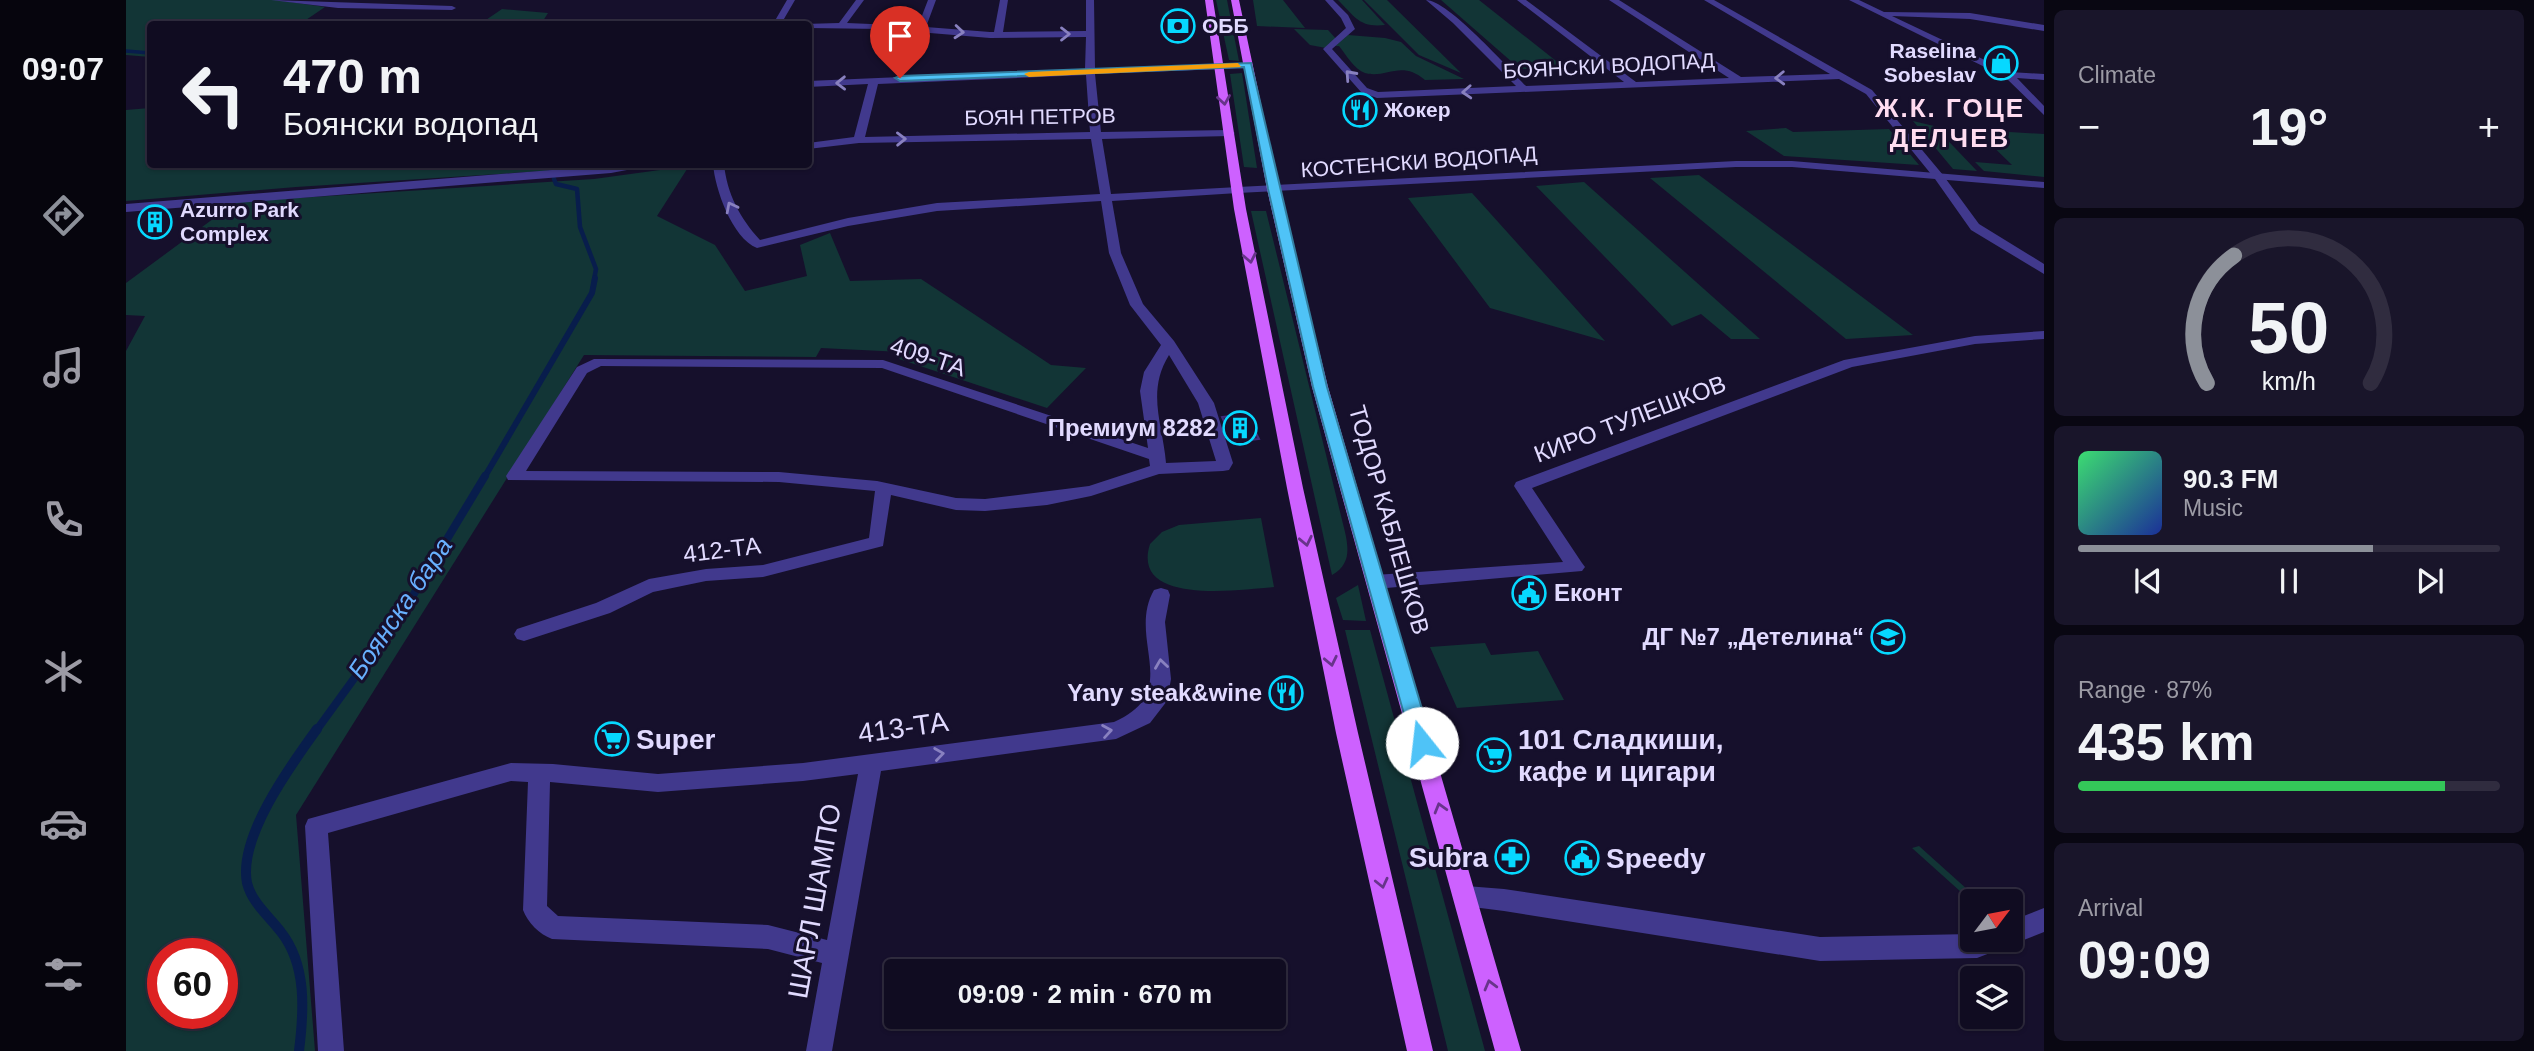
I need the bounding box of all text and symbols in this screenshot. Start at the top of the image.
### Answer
pin [870,6,930,78]
bank icon: ОББ [1159,7,1197,45]
place label: ОББ [1202,14,1249,37]
icon: arrive [881,17,919,55]
one-way arrow [953,24,964,39]
one-way arrow [1060,26,1071,42]
place label: Raselina Sobeslav [1884,39,1976,86]
shop icon: Raselina Sobeslav [1982,44,2020,82]
street label: БОЯНСКИ ВОДОПАД [1503,48,1715,83]
icon: left [168,49,259,140]
text: 470 m [283,49,422,103]
text: 09:07 [22,51,104,87]
text: Climate [2078,62,2156,88]
one-way arrow [1346,70,1358,83]
one-way arrow [1774,70,1785,85]
one-way arrow [835,75,846,91]
one-way arrow [1462,85,1473,100]
restaurant icon: Жокер [1341,91,1379,129]
district label: Ж.К. ГОЦЕ ДЕЛЧЕВ [1874,93,2025,153]
one-way arrow [1216,94,1231,106]
place label: Жокер [1383,98,1451,121]
text: 19° [2250,98,2328,156]
street label: БОЯН ПЕТРОВ [964,104,1116,129]
text: Боянски водопад [283,106,538,142]
text: − [2078,106,2100,148]
text: + [2478,106,2500,148]
one-way arrow [896,131,907,147]
street label: КОСТЕНСКИ ВОДОПАД [1300,142,1538,181]
icon: directions [39,191,88,240]
place label: Azurro Park Complex [180,198,299,245]
one-way arrow [726,202,740,215]
building icon: Azurro Park Complex [136,203,174,241]
one-way arrow [1241,252,1256,264]
text: 50 [2249,288,2329,369]
street label: 409-ТА [887,332,969,381]
icon: music [39,343,88,392]
text: km/h [2262,367,2316,395]
street label: КИРО ТУЛЕШКОВ [1530,370,1730,468]
street label: ТОДОР КАБЛЕШКОВ [1344,402,1435,638]
building icon: Премиум 8282 [1221,409,1259,447]
place label: Премиум 8282 [1048,414,1216,441]
text: 90.3 FM [2183,464,2278,494]
icon: phone [39,495,88,544]
text: Music [2183,495,2243,521]
street label: 412-ТА [682,531,762,568]
water label: Боянска бара [342,532,458,684]
one-way arrow [1298,535,1313,547]
icon: previous [2129,562,2167,600]
icon: pause [2270,562,2308,600]
icon: next [2411,562,2449,600]
public building icon: Еконт [1510,574,1548,612]
place label: Еконт [1554,579,1623,606]
school or university icon: ДГ №7 „Детелина“ [1869,618,1907,656]
place label: ДГ №7 „Детелина“ [1642,623,1864,650]
icon: climate [39,647,88,696]
one-way arrow [1323,655,1338,667]
one-way arrow [1154,659,1169,670]
restaurant icon: Yany steak&wine [1267,674,1305,712]
text: Range · 87% [2078,677,2212,703]
place label: Yany steak&wine [1067,679,1262,706]
street label: 413-ТА [856,706,951,749]
position arrow [1385,706,1459,780]
text: 435 km [2078,713,2254,771]
supermarket icon: Super [593,720,631,758]
place label: Super [636,724,715,755]
one-way arrow [1101,724,1113,739]
place label: 101 Сладкиши, кафе и цигари [1518,724,1723,787]
supermarket icon: 101 Сладкиши, кафе и цигари [1475,736,1513,774]
one-way arrow [933,747,945,762]
icon: car [39,799,88,848]
street label: ШАРЛ ШАМПО [782,801,847,1001]
one-way arrow [1434,802,1449,814]
pharmacy icon: Subra [1493,838,1531,876]
public building icon: Speedy [1563,839,1601,877]
place label: Subra [1409,842,1488,873]
place label: Speedy [1606,843,1706,874]
one-way arrow [1374,877,1388,889]
north arrow [1960,889,2023,952]
map controls [1960,889,2023,1029]
text: Arrival [2078,895,2143,921]
text: 09:09 [2078,931,2211,989]
speed limit sign: 60 [147,938,238,1029]
icon: filters [39,950,88,999]
button: layers [1960,966,2023,1029]
text: 09:09 · 2 min · 670 m [958,979,1212,1009]
one-way arrow [1484,979,1498,991]

